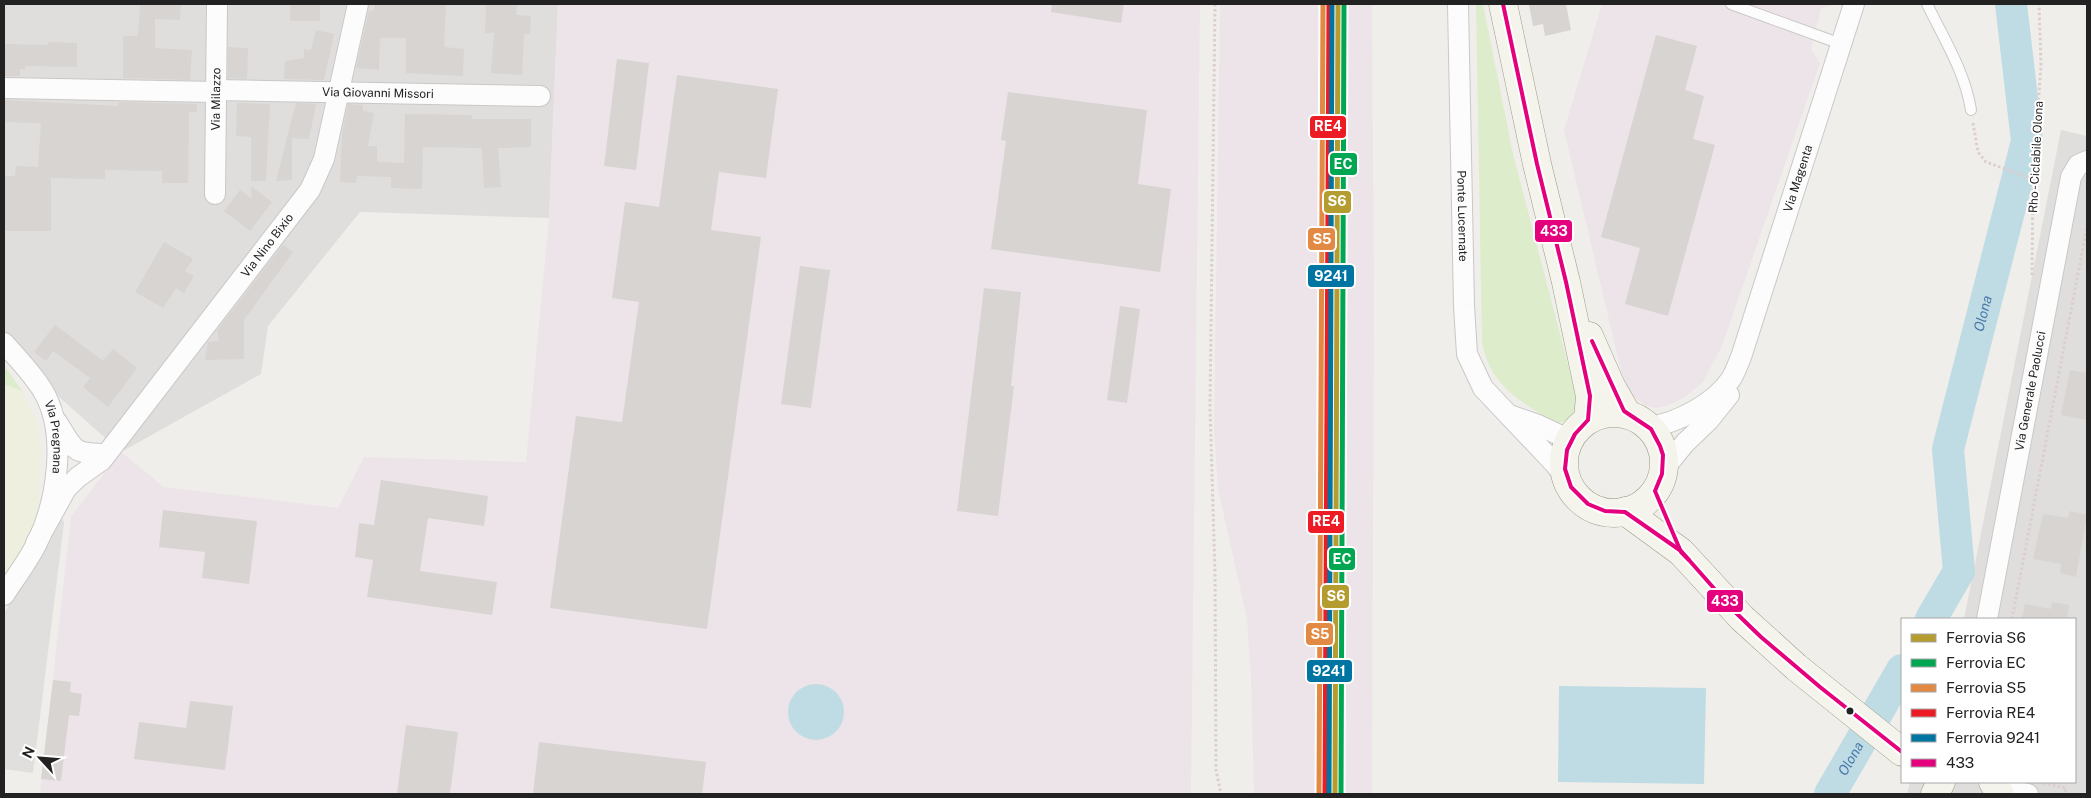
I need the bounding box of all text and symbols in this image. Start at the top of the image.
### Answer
street label: Via Milazzo [209,67,223,131]
street label: Via Giovanni Missori [322,85,434,101]
street label: Rho - Ciclabile Olona [2026,101,2046,213]
line badge: RE4 [1309,115,1347,139]
text: RE4 [1314,118,1342,134]
street label: Via Magenta [1781,143,1815,214]
line badge: EC [1329,152,1358,176]
text: EC [1334,156,1352,172]
street label: Ponte Lucernate [1454,170,1470,262]
line badge: S6 [1323,190,1352,214]
text: S6 [1328,193,1346,209]
street label: Via Nino Bixio [238,211,296,280]
line badge: 433 [1534,219,1573,243]
text: 433 [1540,223,1568,239]
line badge: S5 [1307,227,1336,251]
text: S5 [1312,231,1332,247]
line badge: 9241 [1307,264,1355,288]
text: 9241 [1314,268,1348,284]
water label: Olona [1970,294,1995,333]
street label: Via Generale Paolucci [2012,330,2049,452]
street label: Via Pregnana [42,398,64,474]
line badge: RE4 [1307,510,1345,534]
text: RE4 [1312,513,1340,529]
line badge: EC [1328,547,1356,571]
text: EC [1333,551,1351,567]
line badge: S6 [1321,584,1350,609]
text: S6 [1327,588,1345,604]
line badge: 433 [1706,589,1744,613]
text: 433 [1711,593,1739,609]
legend [1901,618,2076,783]
line badge: S5 [1305,622,1334,646]
text: S5 [1310,626,1330,642]
text: Ferrovia S6 [1946,629,2026,646]
text: Ferrovia EC [1946,654,2026,671]
line badge: 9241 [1306,659,1353,683]
text: 9241 [1312,663,1346,679]
text: Ferrovia S5 [1946,679,2026,696]
text: Ferrovia RE4 [1946,704,2035,721]
unlabelled marker [1845,706,1855,716]
text: Ferrovia 9241 [1946,729,2040,746]
north arrow [15,733,65,783]
water label: Olona [1835,739,1867,778]
text: N [19,744,38,761]
text: 433 [1946,754,1974,771]

